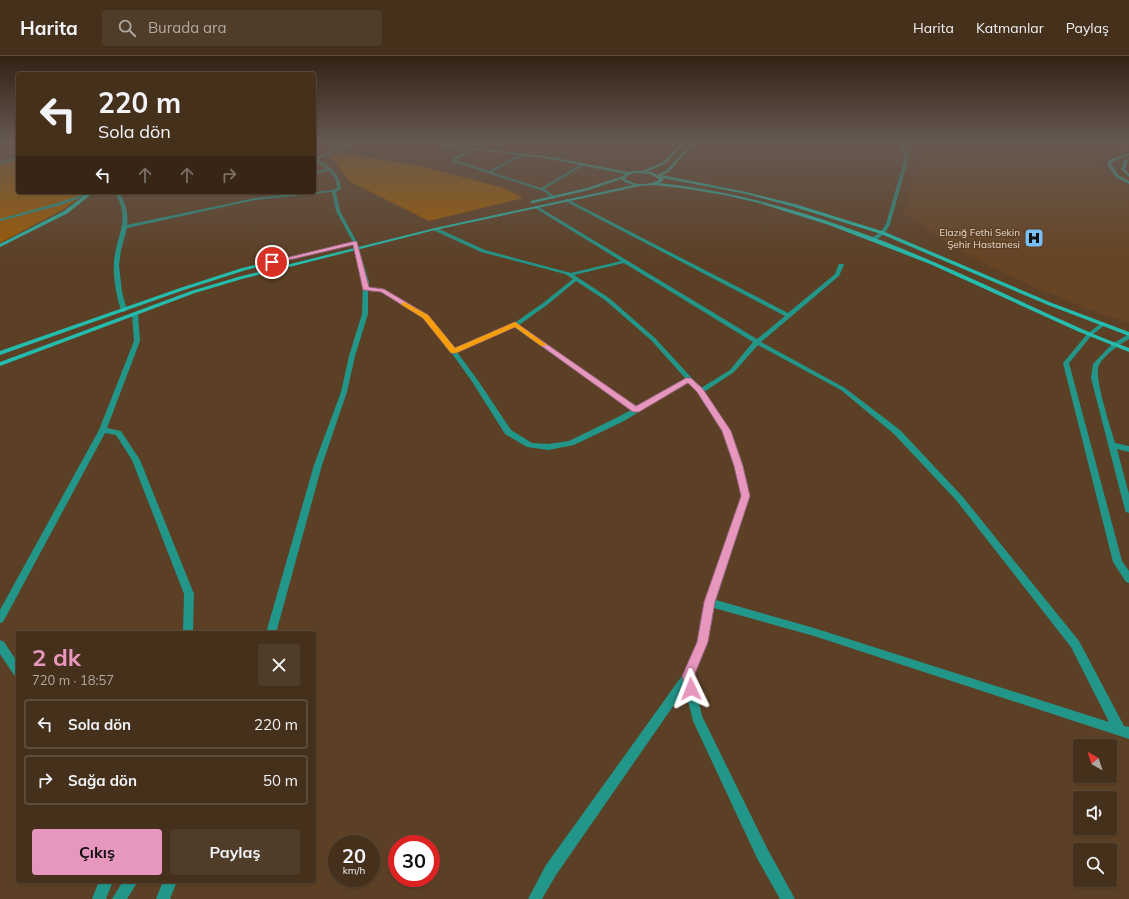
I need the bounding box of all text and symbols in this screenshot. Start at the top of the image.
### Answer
search box [102,10,382,46]
text: Harita [20,16,78,40]
icon: search [116,17,138,39]
text: Burada ara [148,18,226,37]
text: Harita [913,19,954,37]
text: Katmanlar [976,19,1044,37]
text: Paylaş [1066,19,1109,37]
text: 220 m [98,85,181,120]
icon: left [32,88,84,140]
text: Sola dön [98,120,171,143]
icon: left [92,164,114,186]
icon: ahead [134,164,156,186]
icon: ahead [176,164,198,186]
icon: right [218,164,240,186]
place label: Elazığ Fethi Sekin Şehir Hastanesi [939,226,1020,251]
hospital icon: Elazığ Fethi Sekin Şehir Hastanesi [1023,227,1045,249]
pin [255,245,289,279]
icon: arrive [261,251,283,273]
text: 2 dk [32,642,81,672]
button: close [258,644,300,686]
position arrow [670,668,712,710]
text: 720 m · 18:57 [32,672,114,688]
icon: left [34,713,56,735]
text: Sola dön [68,715,131,734]
text: 220 m [254,715,298,734]
north arrow [1073,739,1117,783]
map controls [1073,739,1117,887]
icon: right [34,769,56,791]
text: Sağa dön [68,771,137,790]
text: 50 m [263,771,298,790]
button: sound [1073,791,1117,835]
button: Çıkış [32,829,162,875]
button: Paylaş [170,829,300,875]
speed limit sign: 30 [388,835,440,887]
text: 20 [342,843,366,868]
button: search [1073,843,1117,887]
text: km/h [343,864,365,877]

